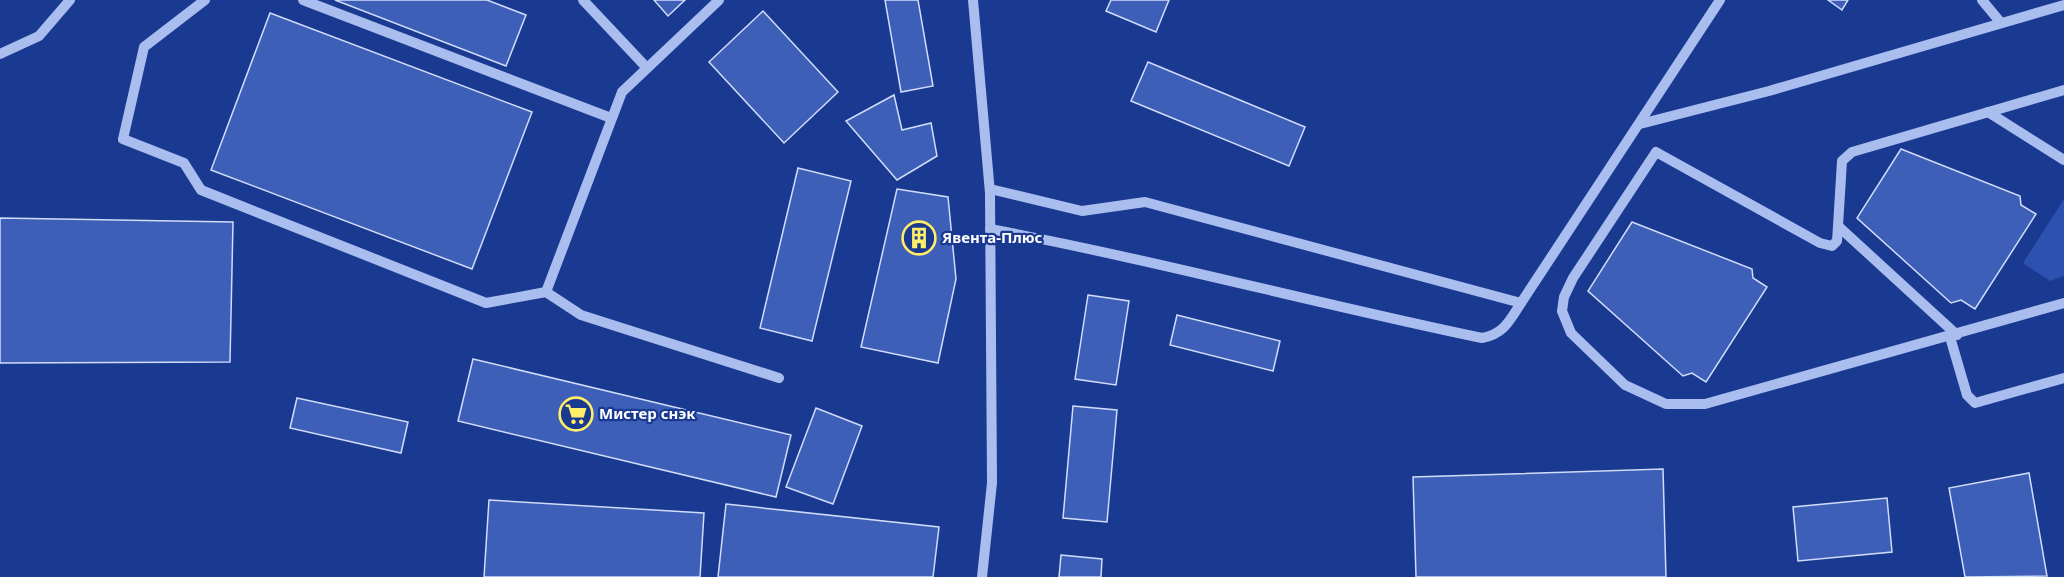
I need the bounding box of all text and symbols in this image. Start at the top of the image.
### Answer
building icon: Явента-Плюс [901,220,937,256]
place label: Явента-Плюс [942,227,1043,247]
supermarket icon: Мистер снэк [558,396,594,432]
place label: Мистер снэк [599,403,696,423]

